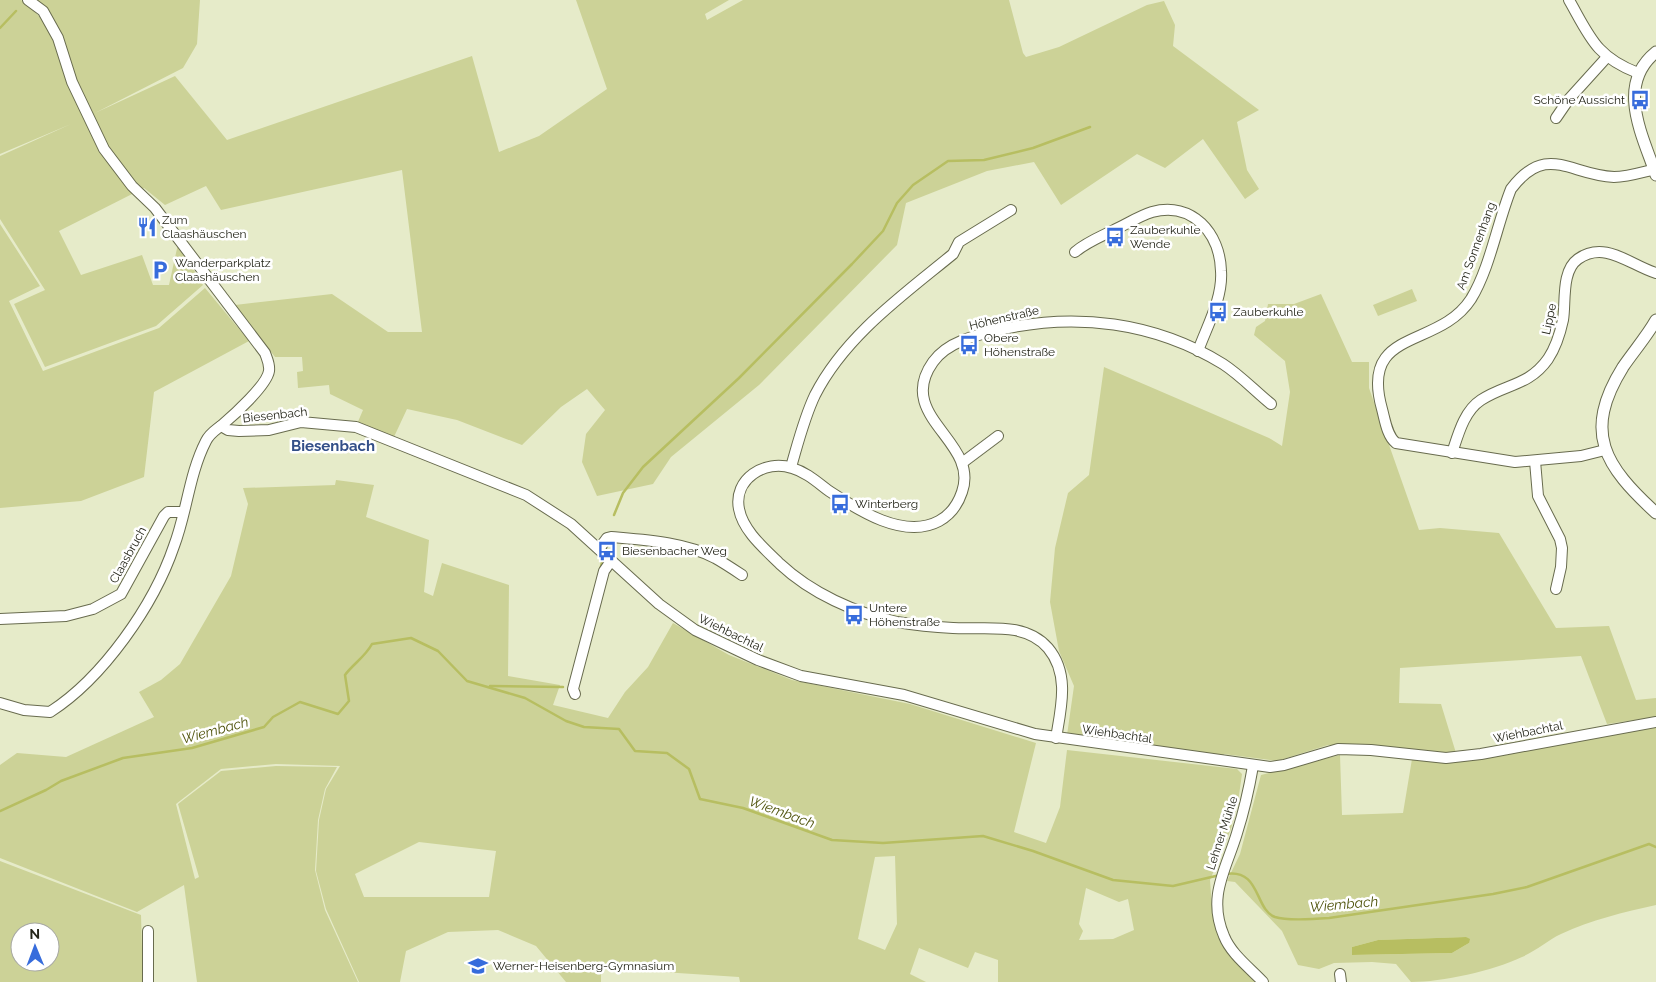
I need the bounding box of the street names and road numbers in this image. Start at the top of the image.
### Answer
street label: Am Sonnenhang [1454,200,1498,292]
street label: Lippe [1539,302,1559,336]
street label: Höhenstraße [968,303,1040,333]
street label: Biesenbach [242,405,308,425]
street label: Claasbruch [107,524,149,586]
street label: Wiehbachtal [696,611,766,655]
street label: Wiehbachtal [1492,718,1565,746]
street label: Wiehbachtal [1081,722,1154,746]
street label: Lehner Mühle [1203,794,1241,872]

